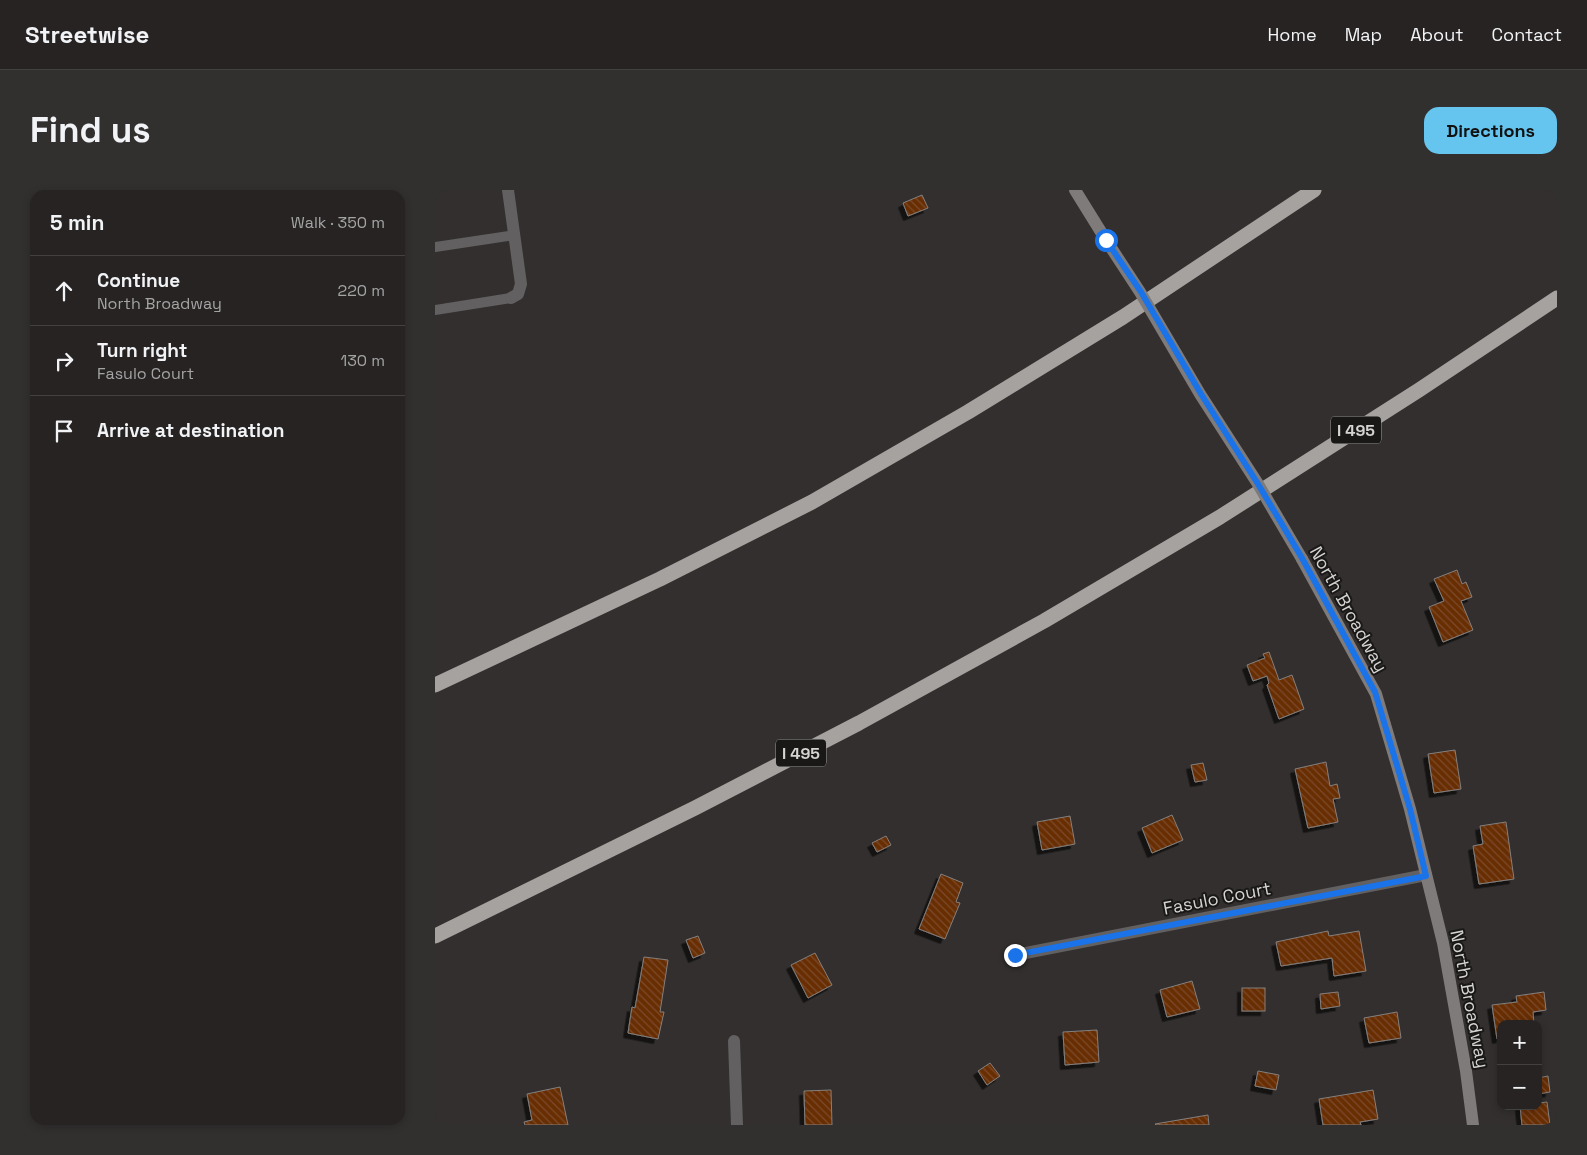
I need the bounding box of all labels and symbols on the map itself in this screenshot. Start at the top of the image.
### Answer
route start [1095,229,1118,252]
road number: I 495 [1331,416,1381,444]
street label: North Broadway [1305,542,1393,676]
road number: I 495 [776,740,826,766]
street label: Fasulo Court [1161,876,1273,920]
street label: North Broadway [1445,928,1495,1070]
route end [1004,944,1027,967]

